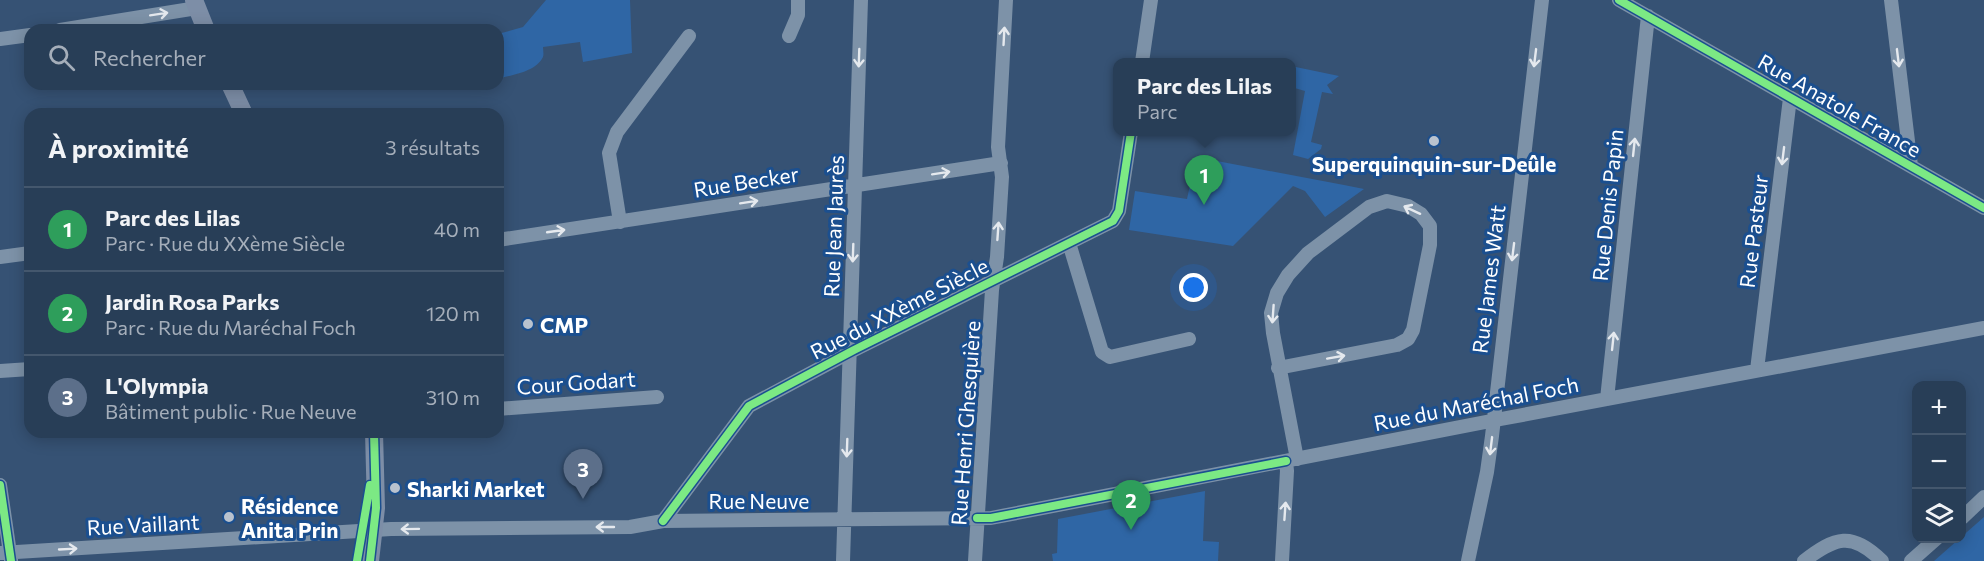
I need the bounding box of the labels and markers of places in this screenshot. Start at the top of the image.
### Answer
marker: Superquinquin-sur-Deûle [1427,134,1441,148]
place label: Superquinquin-sur-Deûle [1312,151,1556,176]
pin: 1 [1184,156,1224,205]
place label: CMP [540,312,588,337]
marker: CMP [521,317,535,331]
pin: 3 [564,450,602,499]
place label: Sharki Market [407,476,545,501]
pin: 2 [1112,480,1150,530]
marker: Sharki Market [388,481,402,495]
place label: Résidence Anita Prin [241,493,338,542]
marker: Résidence Anita Prin [222,510,236,524]

